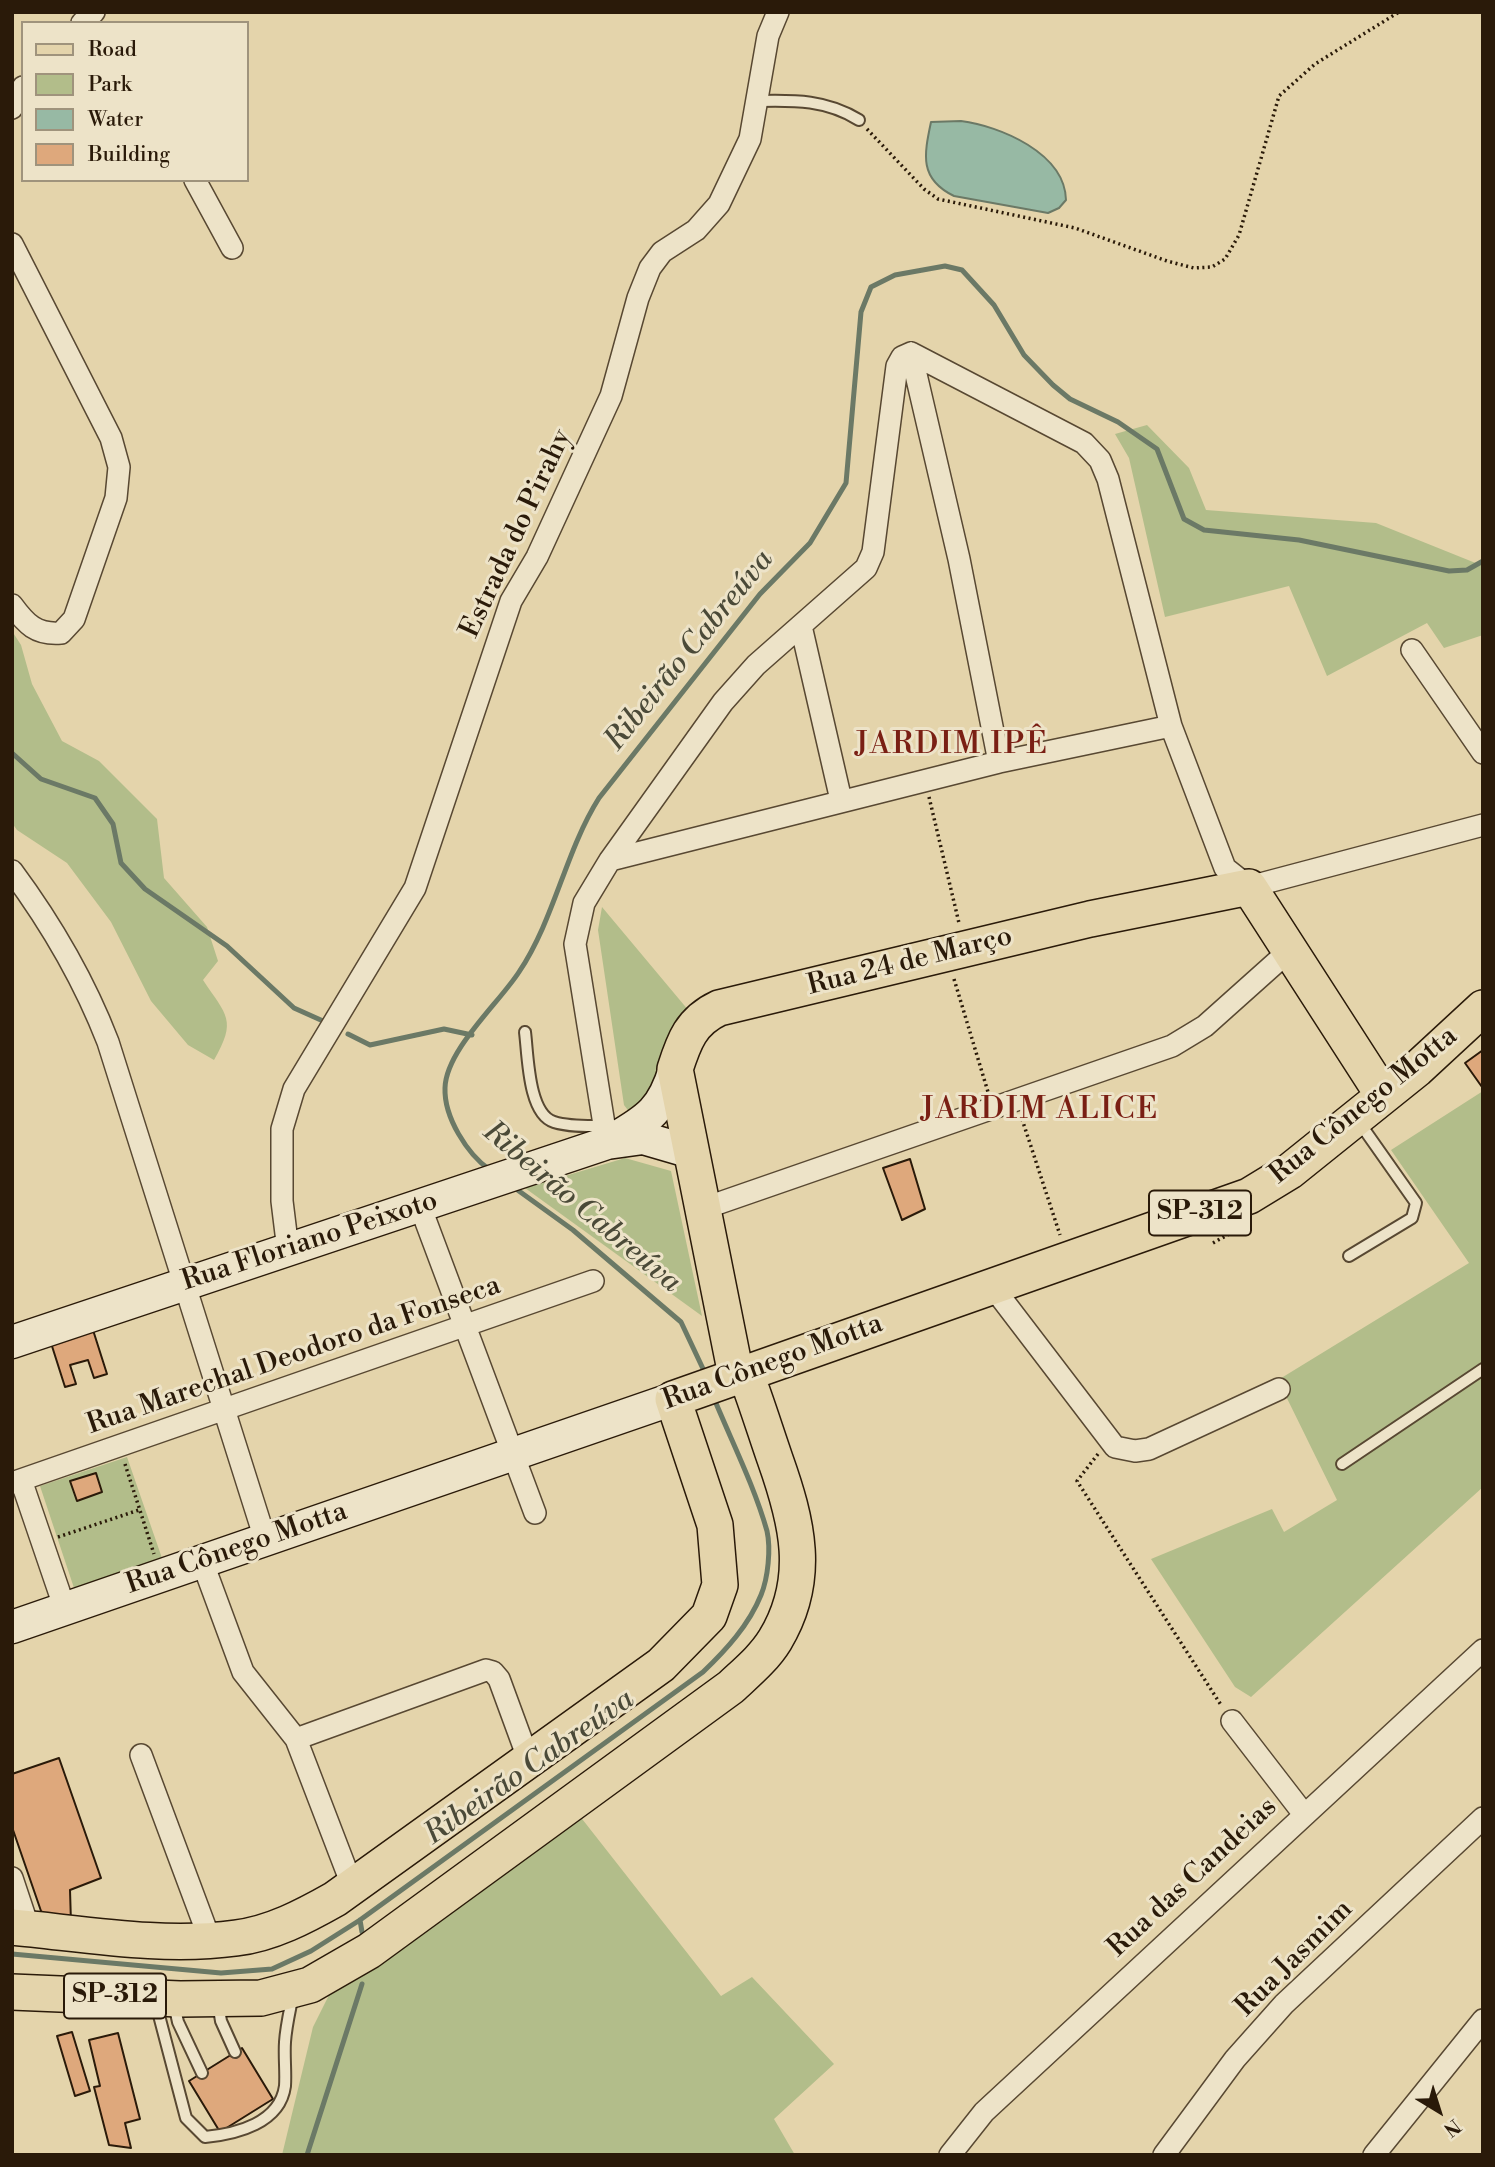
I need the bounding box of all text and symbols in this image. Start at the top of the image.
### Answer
legend [21,21,248,182]
text: Road [88,37,137,63]
text: Park [88,72,132,98]
text: Water [88,107,143,133]
text: Building [88,142,170,168]
street label: Estrada do Pirahy [454,425,580,643]
water label: Ribeirão Cabreúva [598,544,782,758]
district label: JARDIM IPÊ [856,728,1048,764]
street label: Rua 24 de Março [804,920,1016,1004]
street label: Rua Cônego Motta [1263,1020,1465,1192]
district label: JARDIM ALICE [922,1093,1158,1129]
water label: Ribeirão Cabreúva [475,1115,687,1301]
street label: Rua Floriano Peixoto [178,1185,442,1299]
road number: SP-312 [1149,1190,1251,1236]
street label: Rua Marechal Deodoro da Fonseca [83,1269,505,1443]
street label: Rua Cônego Motta [658,1308,888,1418]
street label: Rua Cônego Motta [122,1495,352,1603]
water label: Ribeirão Cabreúva [418,1682,642,1854]
street label: Rua das Candeias [1101,1791,1285,1965]
street label: Rua Jasmim [1229,1893,1361,2025]
road number: SP-312 [64,1974,166,2019]
north arrow [1404,2076,1474,2146]
text: N [1439,2113,1465,2142]

